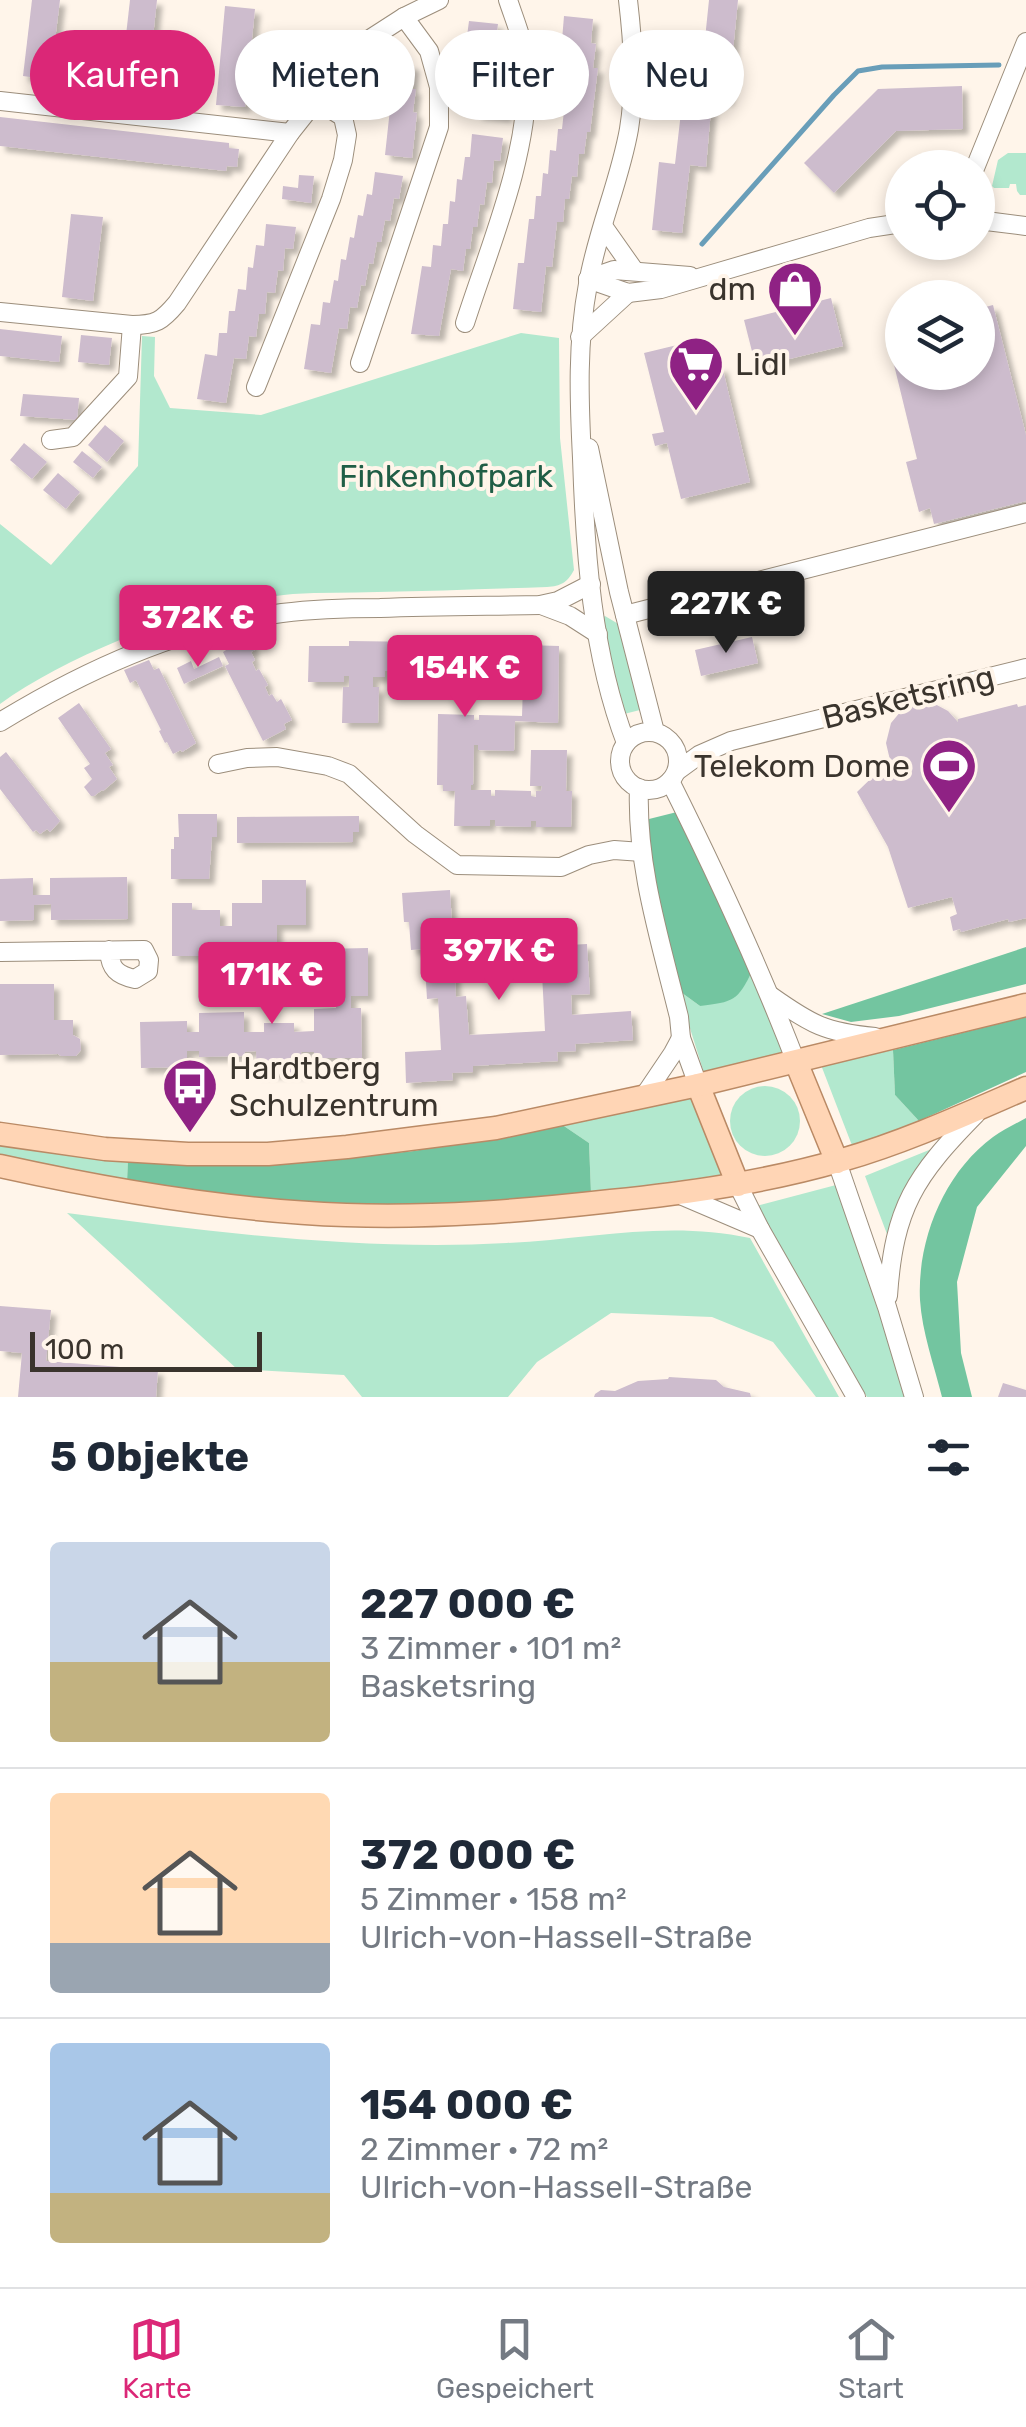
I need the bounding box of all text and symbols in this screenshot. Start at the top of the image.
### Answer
chip: Kaufen [30,30,215,120]
chip: Mieten [235,30,415,120]
chip: Filter [435,30,589,120]
chip: Neu [609,30,744,120]
map controls [885,150,995,390]
button: locate [885,150,995,260]
shop icon: dm [765,259,825,338]
place label: dm [709,270,756,308]
button: layers [885,280,995,390]
supermarket icon: Lidl [666,334,726,413]
place label: Lidl [735,345,788,383]
park label: Finkenhofpark [339,457,554,495]
pin: 227K € [645,571,807,656]
text: 227K € [670,584,782,622]
pin: 372K € [117,585,279,670]
text: 372K € [141,598,255,636]
pin: 154K € [384,635,546,720]
text: 154K € [409,648,521,686]
street label: Basketsring [818,657,998,737]
sports icon: Telekom Dome [919,736,979,815]
place label: Telekom Dome [694,747,910,785]
pin: 397K € [418,918,580,1003]
text: 397K € [443,931,555,969]
pin: 171K € [191,942,353,1027]
text: 171K € [220,955,324,993]
place label: Hardtberg Schulzentrum [229,1049,439,1124]
bus stop icon: Hardtberg Schulzentrum [160,1056,220,1135]
scale bar [30,1327,262,1372]
text: 100 m [45,1333,124,1366]
icon: filters [921,1430,976,1485]
text: 5 Objekte [50,1432,249,1482]
text: 227 000 € [360,1579,575,1629]
icon: home [130,1582,250,1702]
text: 3 Zimmer · 101 m² [360,1629,621,1667]
text: Basketsring [360,1667,536,1705]
text: 372 000 € [360,1830,576,1880]
icon: home [130,1833,250,1953]
text: 5 Zimmer · 158 m² [360,1880,627,1918]
text: Ulrich-von-Hassell-Straße [360,1918,753,1956]
text: 154 000 € [360,2080,573,2130]
icon: home [130,2083,250,2203]
text: 2 Zimmer · 72 m² [360,2130,608,2168]
text: Ulrich-von-Hassell-Straße [360,2168,753,2206]
tab: Karte [122,2312,192,2405]
tab: Gespeichert [436,2312,594,2405]
tab: Start [838,2312,904,2405]

